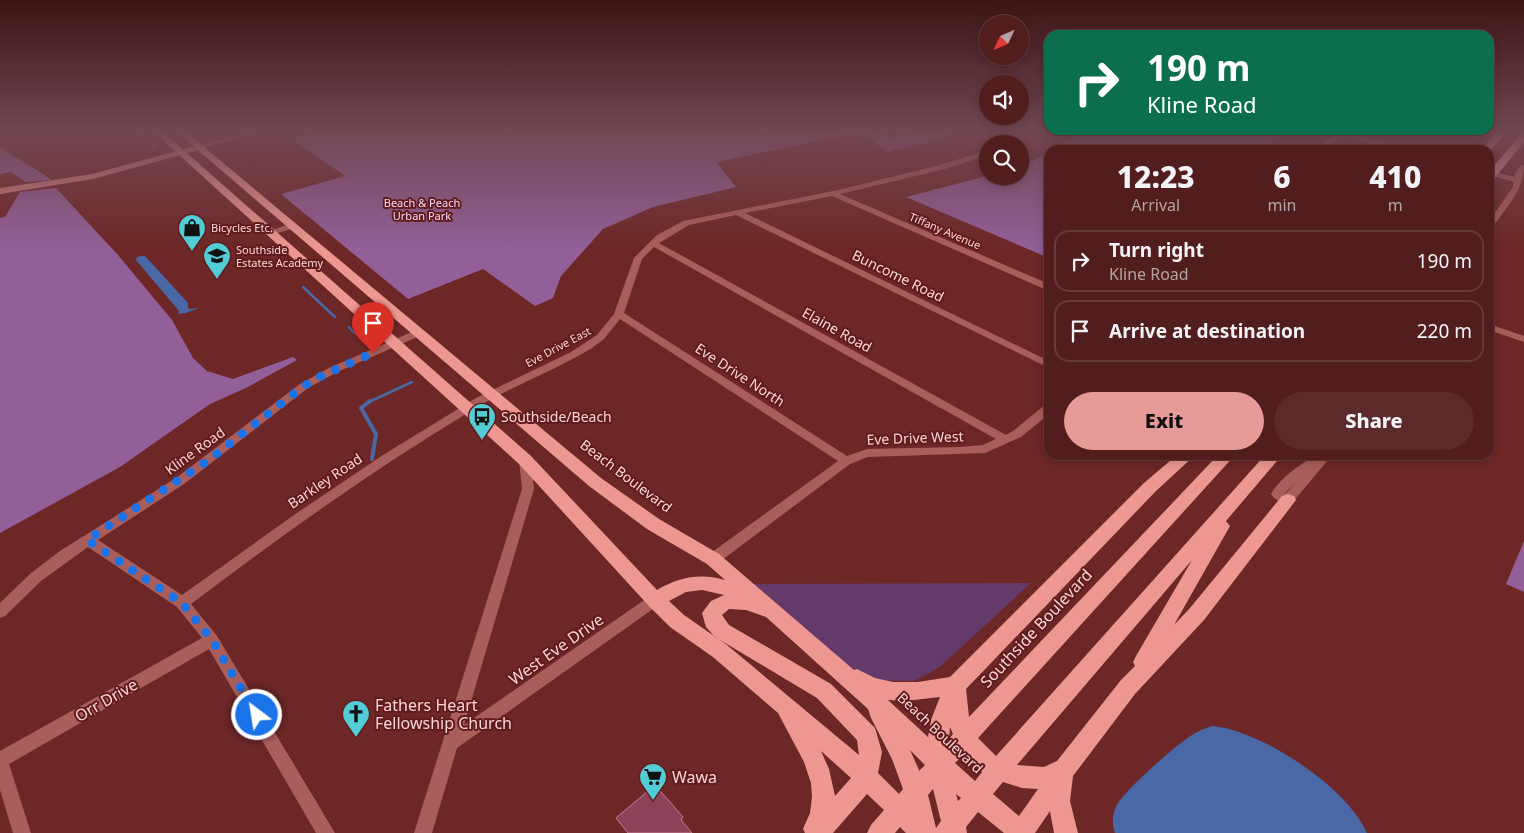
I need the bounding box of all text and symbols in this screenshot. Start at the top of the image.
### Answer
north arrow [979,15,1029,65]
map controls [979,15,1029,185]
text: 190 m [1147,44,1250,91]
icon: right [1064,50,1129,115]
button: sound [979,75,1029,125]
text: Kline Road [1147,89,1257,119]
button: search [979,135,1029,185]
text: 12:23 [1117,156,1195,197]
text: 6 [1273,156,1291,197]
text: 410 [1369,156,1421,197]
text: Arrival [1131,194,1180,216]
text: min [1267,194,1296,216]
text: m [1388,194,1403,216]
park label: Beach & Peach Urban Park [384,195,460,223]
street label: Tiffany Avenue [907,209,983,252]
shop icon: Bicycles Etc. [177,213,207,252]
place label: Bicycles Etc. [211,220,273,235]
text: Turn right [1109,237,1204,263]
school or university icon: Southside Estates Academy [202,241,232,280]
place label: Southside Estates Academy [236,242,324,270]
street label: Buncome Road [849,245,947,306]
icon: right [1066,247,1094,275]
text: 190 m [1417,248,1472,274]
text: Kline Road [1109,263,1189,285]
pin [352,302,394,353]
street label: Elaine Road [799,303,875,356]
icon: arrive [359,309,387,337]
icon: arrive [1066,317,1094,345]
text: Arrive at destination [1109,318,1305,344]
text: 220 m [1417,318,1472,344]
street label: Eve Drive East [522,323,593,370]
street label: Eve Drive North [692,338,789,411]
button: Exit [1064,392,1264,450]
button: Share [1274,392,1474,450]
bus stop icon: Southside/Beach [467,402,497,441]
place label: Southside/Beach [501,407,612,426]
street label: Kline Road [161,422,228,479]
street label: Eve Drive West [866,426,964,449]
street label: Beach Boulevard [577,435,676,516]
street label: Barkley Road [284,449,366,512]
street label: Southside Boulevard [975,564,1097,692]
street label: West Eve Drive [504,608,608,690]
street label: Orr Drive [70,673,142,727]
position arrow [230,688,282,740]
street label: Beach Boulevard [893,688,987,777]
place label: Fathers Heart Fellowship Church [375,694,512,734]
church icon: Fathers Heart Fellowship Church [341,699,371,738]
supermarket icon: Wawa [638,762,668,801]
place label: Wawa [672,766,717,788]

